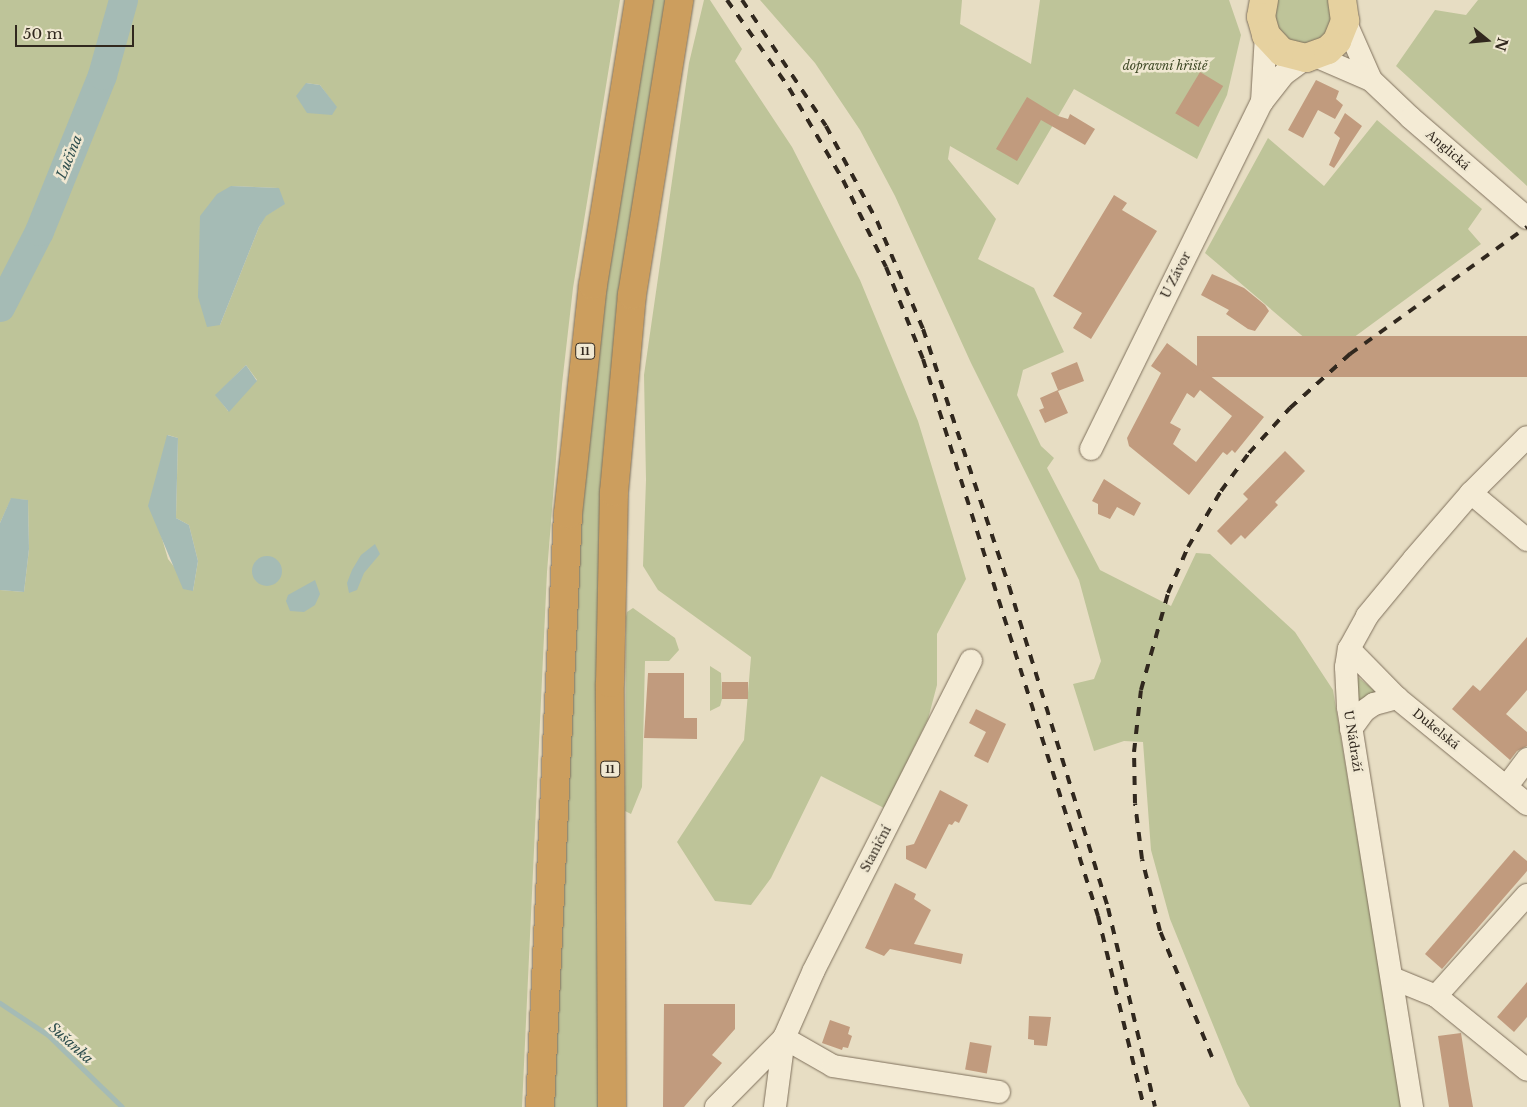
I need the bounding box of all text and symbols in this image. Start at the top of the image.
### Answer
scale bar [18,15,136,47]
north arrow [1462,15,1512,65]
text: 50 m [23,24,63,43]
text: N [1491,35,1512,53]
park label: dopravní hřiště [1122,59,1208,73]
street label: Anglická [1423,127,1473,173]
water label: Lučina [53,133,85,181]
street label: U Závor [1158,249,1194,301]
road number: 11 [575,342,595,360]
street label: Dukelská [1410,706,1462,752]
street label: U Nádraží [1341,709,1365,773]
road number: 11 [600,761,620,778]
street label: Staniční [858,824,894,874]
water label: Sušanka [45,1019,97,1067]

